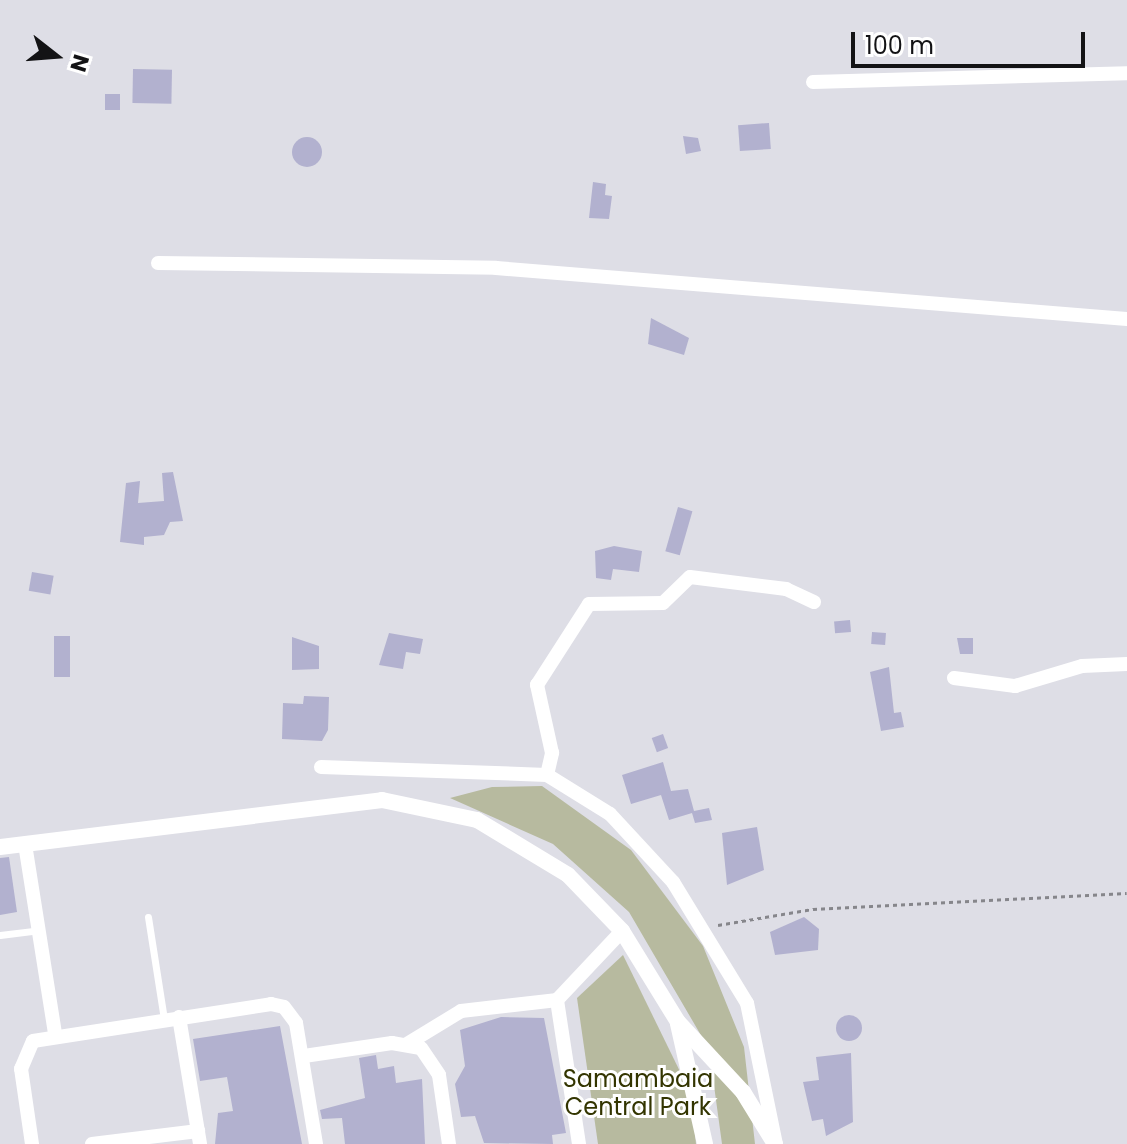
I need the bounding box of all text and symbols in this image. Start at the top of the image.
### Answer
north arrow [16,16,96,96]
scale bar [855,16,1089,66]
text: 100 m [865,29,934,62]
text: N [62,51,97,76]
park label: Samambaia Central Park [563,1065,713,1121]

